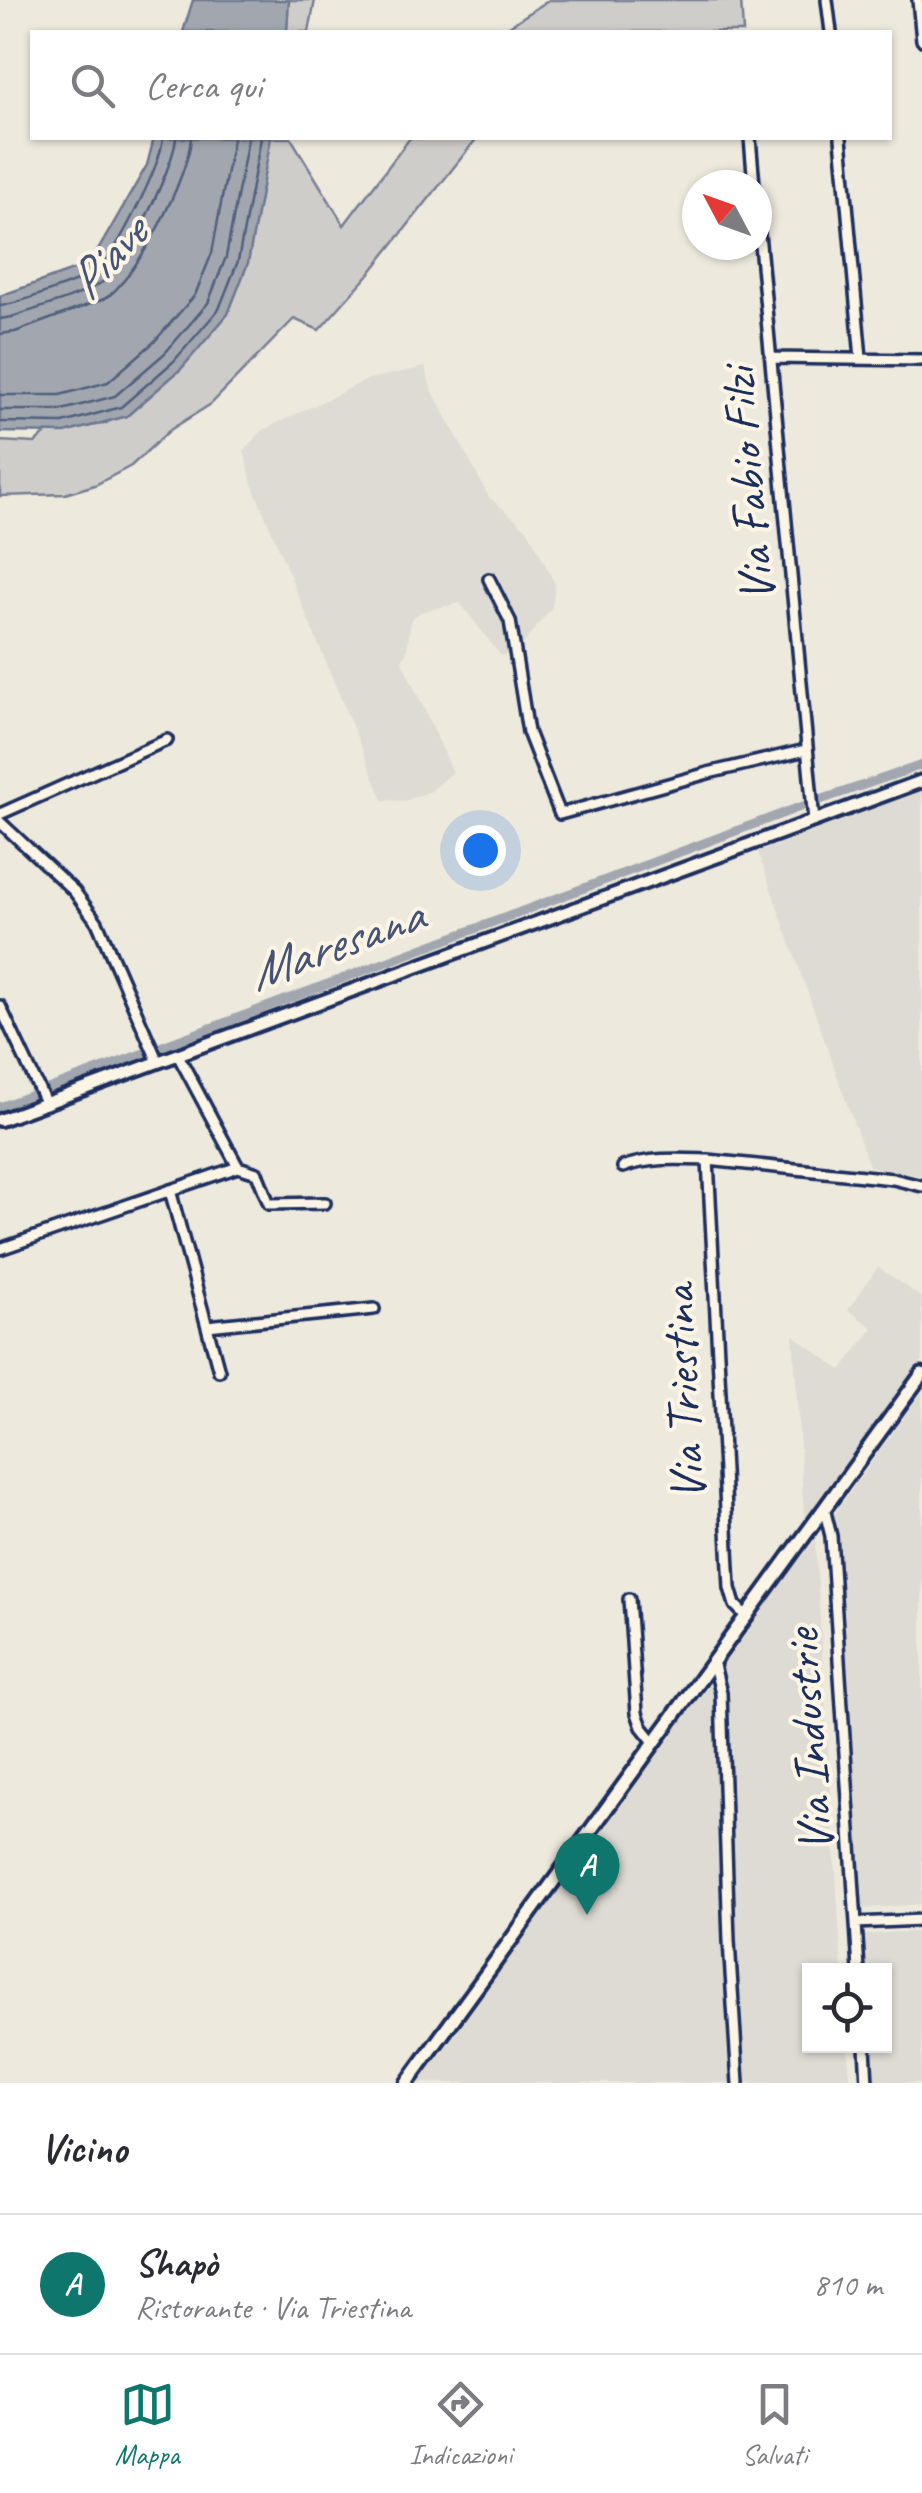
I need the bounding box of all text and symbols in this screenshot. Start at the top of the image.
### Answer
search box [30,30,892,140]
icon: search [65,58,120,113]
text: Cerca qui [145,62,262,109]
north arrow [682,170,772,260]
water label: Piave [52,197,166,313]
street label: Via Fabio Filzi [705,359,789,605]
your location [455,825,506,876]
water label: Maresana [239,881,436,1006]
street label: Via Triestina [645,1279,720,1502]
street label: Via Industrie [769,1625,848,1855]
pin: A [554,1832,620,1915]
map controls [802,1963,892,2053]
button: locate [802,1963,892,2053]
text: Vicino [40,2122,127,2175]
text: Shapò [135,2240,217,2287]
text: A [64,2264,81,2305]
text: 810 m [813,2264,882,2305]
text: Ristorante · Via Triestina [135,2287,411,2328]
tab: Mappa [115,2377,180,2472]
tab: Indicazioni [409,2377,512,2472]
tab: Salvati [742,2377,807,2472]

